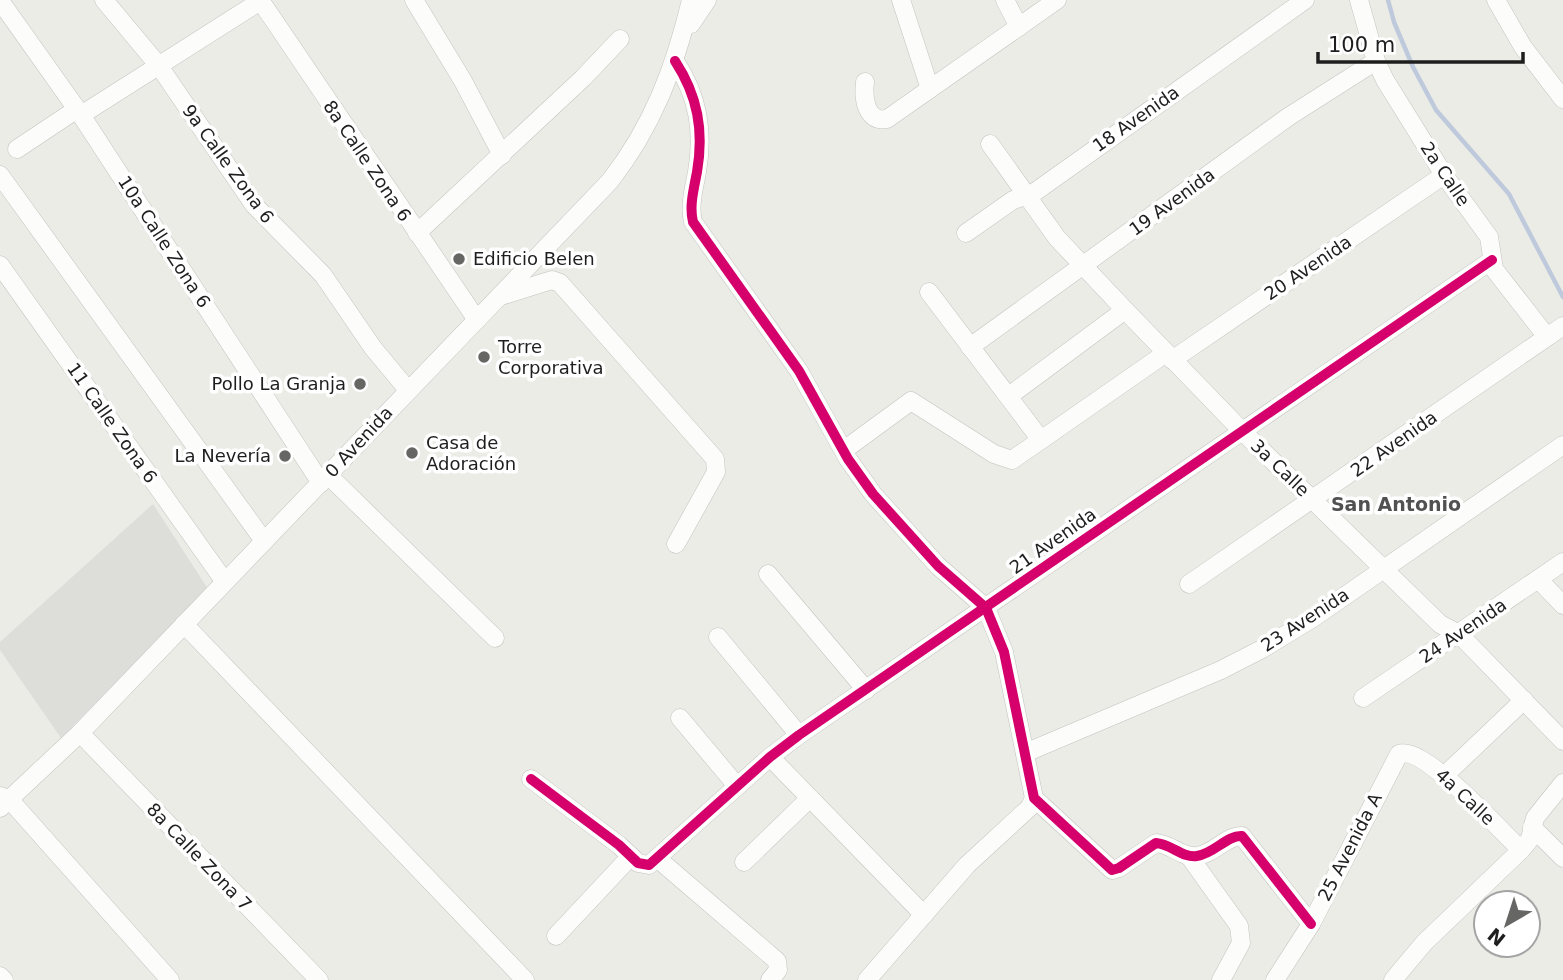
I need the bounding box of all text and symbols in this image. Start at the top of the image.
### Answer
scale bar [1318,21,1523,65]
text: 100 m [1328,33,1395,57]
street label: 18 Avenida [1089,81,1183,156]
street label: 8a Calle Zona 6 [319,96,416,225]
street label: 9a Calle Zona 6 [178,100,279,227]
street label: 2a Calle [1416,138,1474,210]
street label: 19 Avenida [1125,164,1219,240]
street label: 10a Calle Zona 6 [114,172,215,312]
street label: 20 Avenida [1260,231,1355,304]
place label: Edificio Belen [473,248,595,269]
marker: Edificio Belen [451,251,467,267]
place label: Torre Corporativa [497,336,604,378]
marker: Torre Corporativa [476,349,492,365]
street label: 11 Calle Zona 6 [63,359,162,487]
place label: Pollo La Granja [211,373,346,394]
marker: Pollo La Granja [352,376,368,392]
street label: 0 Avenida [321,402,397,481]
street label: 22 Avenida [1347,406,1441,481]
place label: Casa de Adoración [426,432,516,474]
street label: 3a Calle [1247,435,1314,501]
place label: La Nevería [175,445,271,466]
marker: Casa de Adoración [404,445,420,461]
marker: La Nevería [277,448,293,464]
district label: San Antonio [1331,493,1461,515]
street label: 21 Avenida [1006,503,1100,578]
street label: 23 Avenida [1257,583,1353,656]
street label: 24 Avenida [1415,594,1510,667]
street label: 4a Calle [1432,764,1499,829]
street label: 25 Avenida A [1313,789,1386,904]
street label: 8a Calle Zona 7 [143,798,256,915]
north arrow [1472,889,1542,959]
text: N [1483,924,1509,951]

